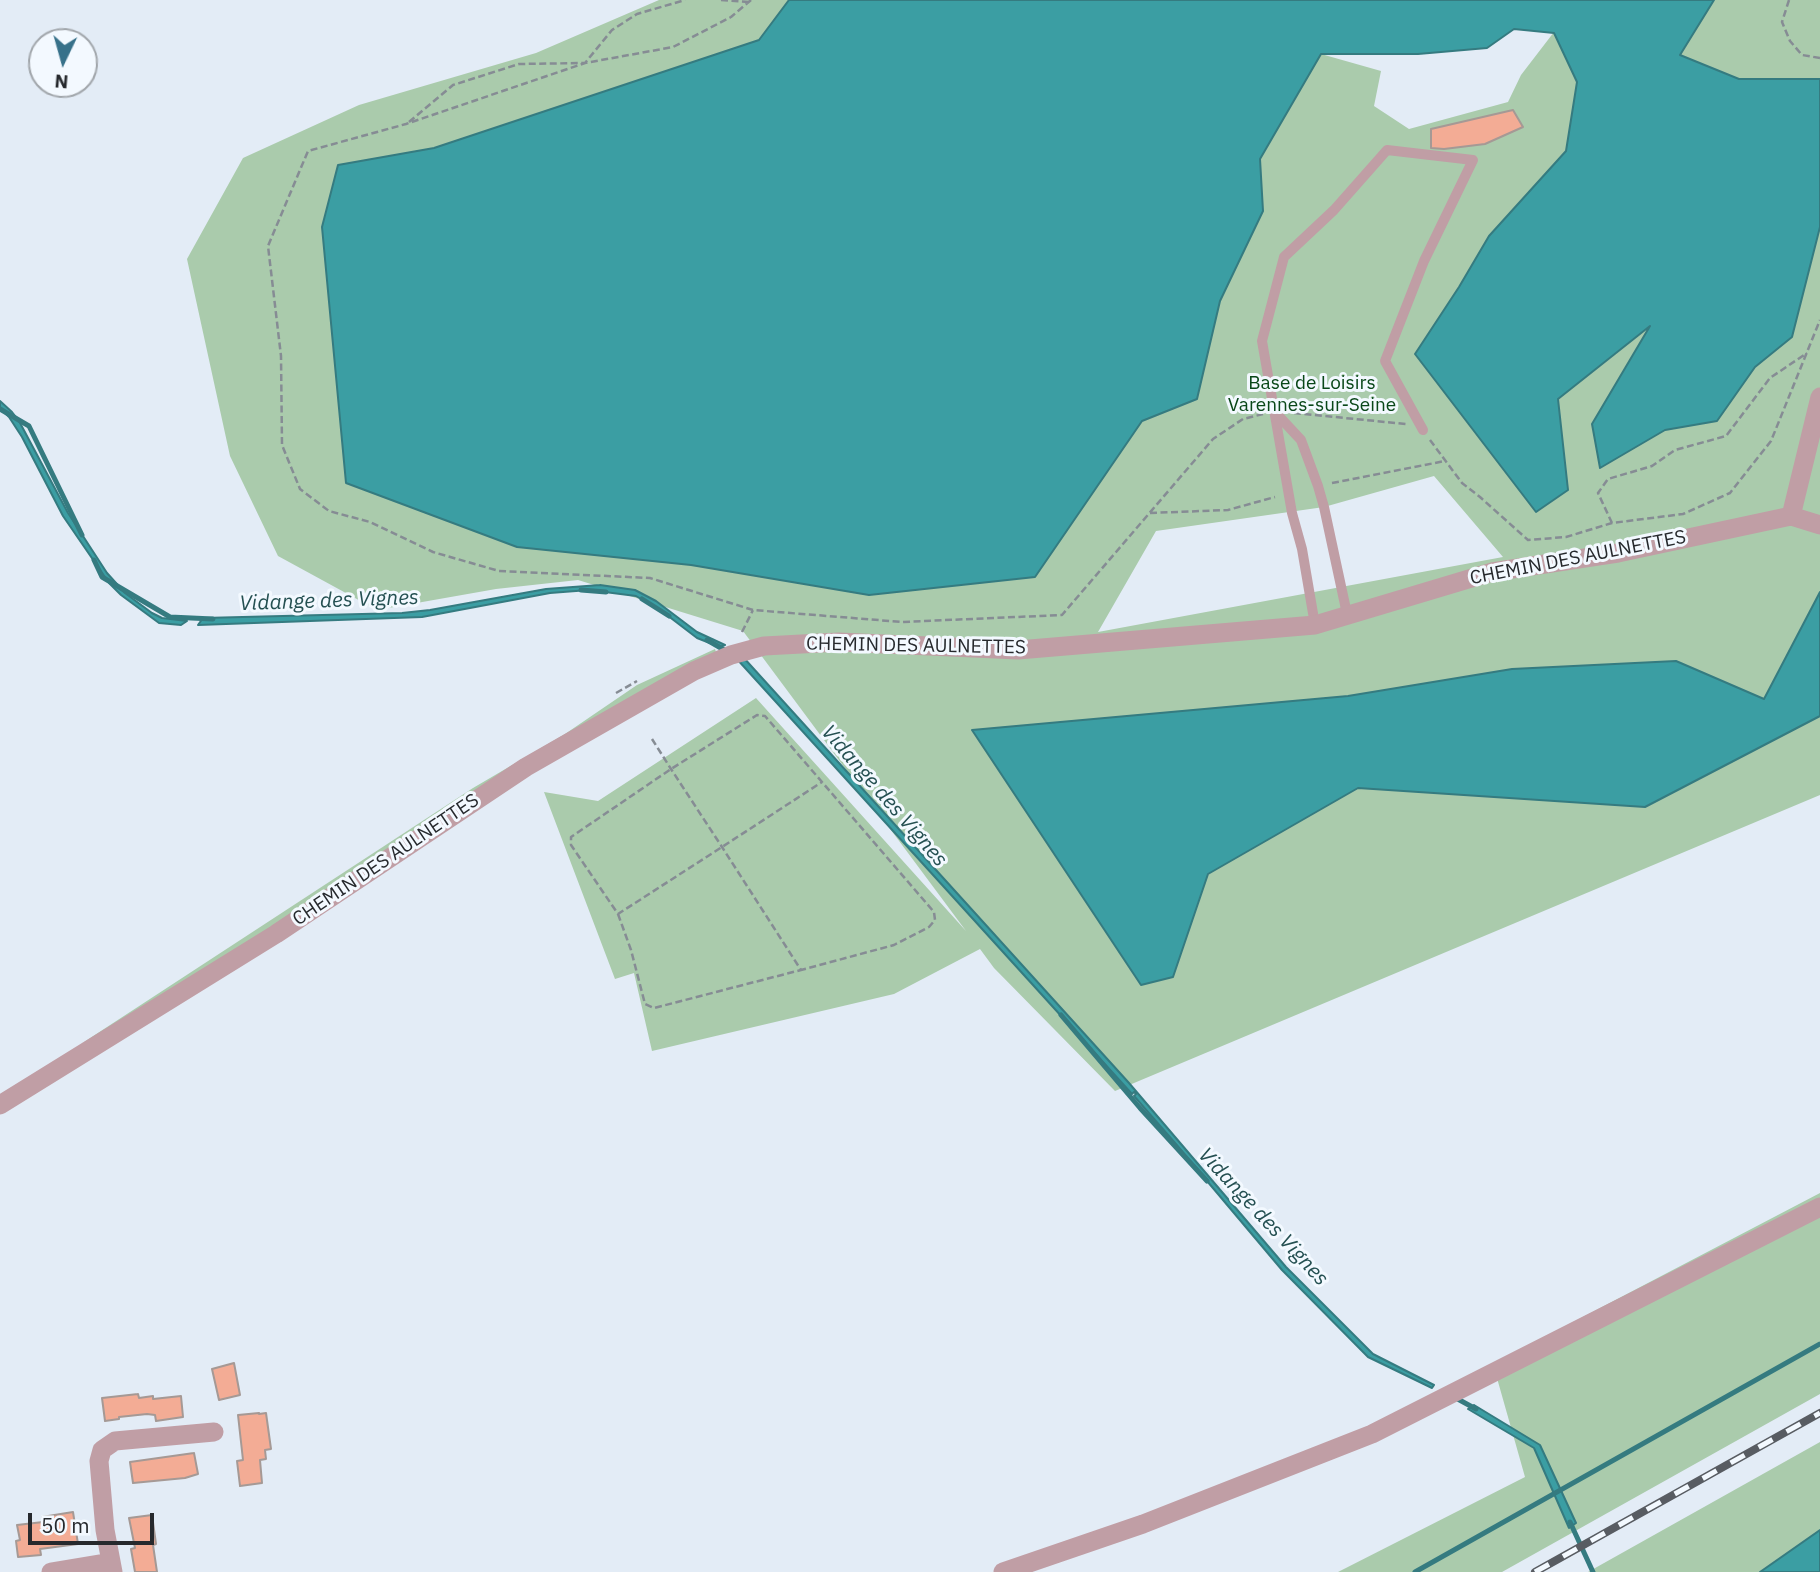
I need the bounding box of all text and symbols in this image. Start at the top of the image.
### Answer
north arrow [28,28,98,98]
text: N [53,69,69,94]
park label: Base de Loisirs Varennes-sur-Seine [1228,373,1396,417]
street label: CHEMIN DES AULNETTES [1468,526,1688,590]
water label: Vidange des Vignes [239,585,419,617]
street label: CHEMIN DES AULNETTES [806,633,1026,659]
water label: Vidange des Vignes [816,720,952,872]
street label: CHEMIN DES AULNETTES [289,789,483,931]
water label: Vidange des Vignes [1193,1143,1333,1291]
scale bar [32,1498,158,1542]
text: 50 m [41,1511,90,1539]

